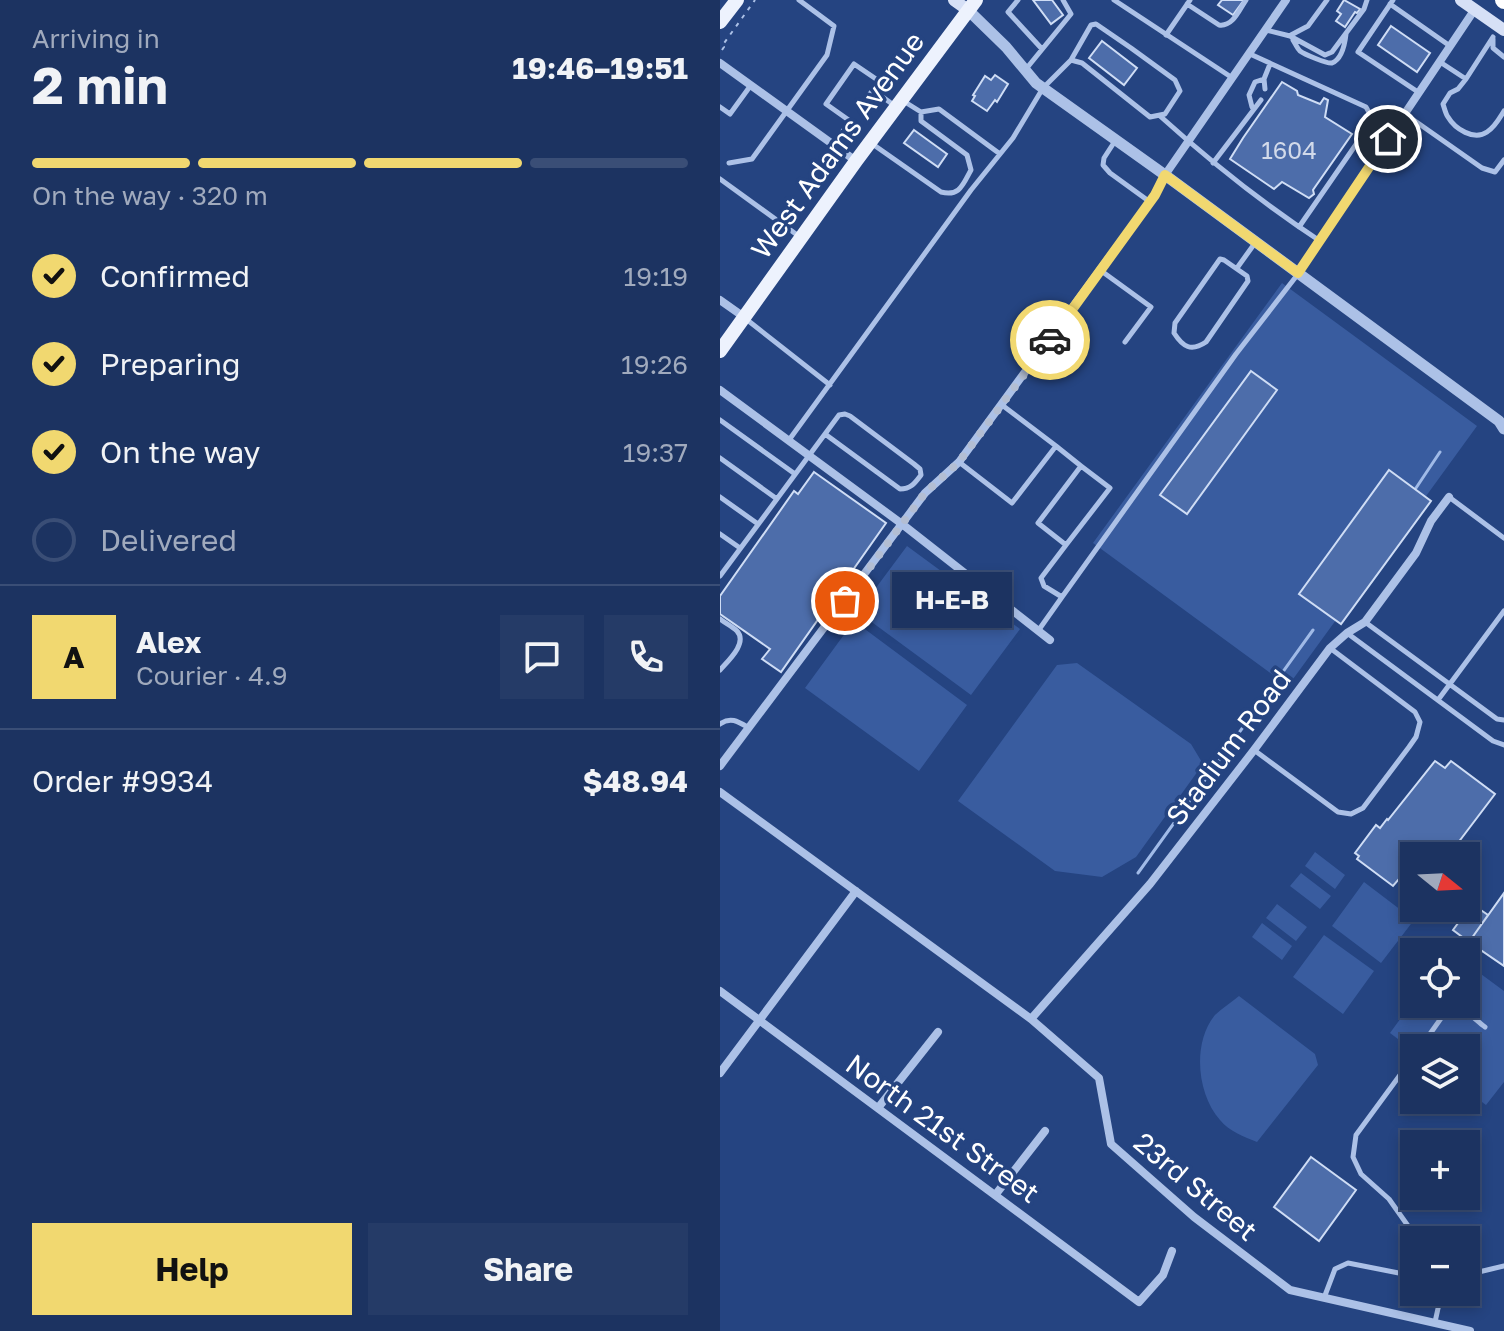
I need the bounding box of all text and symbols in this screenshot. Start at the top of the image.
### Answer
text: Arriving in [32,23,160,54]
street label: West Adams Avenue [744,25,930,265]
text: 19:46–19:51 [512,50,688,86]
text: 2 min [32,53,168,115]
pin [1354,105,1422,173]
icon: home [1366,117,1410,161]
house number: 1604 [1261,135,1317,164]
text: On the way · 320 m [32,180,268,211]
icon: check [32,254,76,298]
text: Confirmed [100,258,250,294]
text: 19:19 [624,261,688,292]
courier [1010,300,1090,380]
icon: car [1028,318,1072,362]
icon: check [32,342,76,386]
text: Preparing [100,346,241,382]
text: 19:26 [621,349,688,380]
icon: check [32,430,76,474]
text: On the way [100,434,260,470]
text: 19:37 [623,437,688,468]
text: Delivered [100,522,237,558]
pin [811,567,879,635]
callout: H-E-B [893,573,1013,629]
icon: bag [823,579,867,623]
text: H-E-B [915,584,989,615]
button: chat [500,615,584,699]
button: phone [604,615,688,699]
text: Alex [136,624,201,660]
text: A [63,639,85,675]
text: Courier · 4.9 [136,660,288,691]
street label: Stadium Road [1159,663,1297,831]
text: Order #9934 [32,763,213,799]
text: $48.94 [583,763,688,799]
north arrow [1400,842,1480,922]
map controls [1400,842,1480,1306]
button: locate [1400,938,1480,1018]
button: layers [1400,1034,1480,1114]
street label: North 21st Street [840,1047,1046,1209]
street label: 23rd Street [1128,1125,1264,1247]
button: + [1400,1130,1480,1210]
button: Help [32,1223,352,1315]
button: Share [368,1223,688,1315]
button: − [1400,1226,1480,1306]

